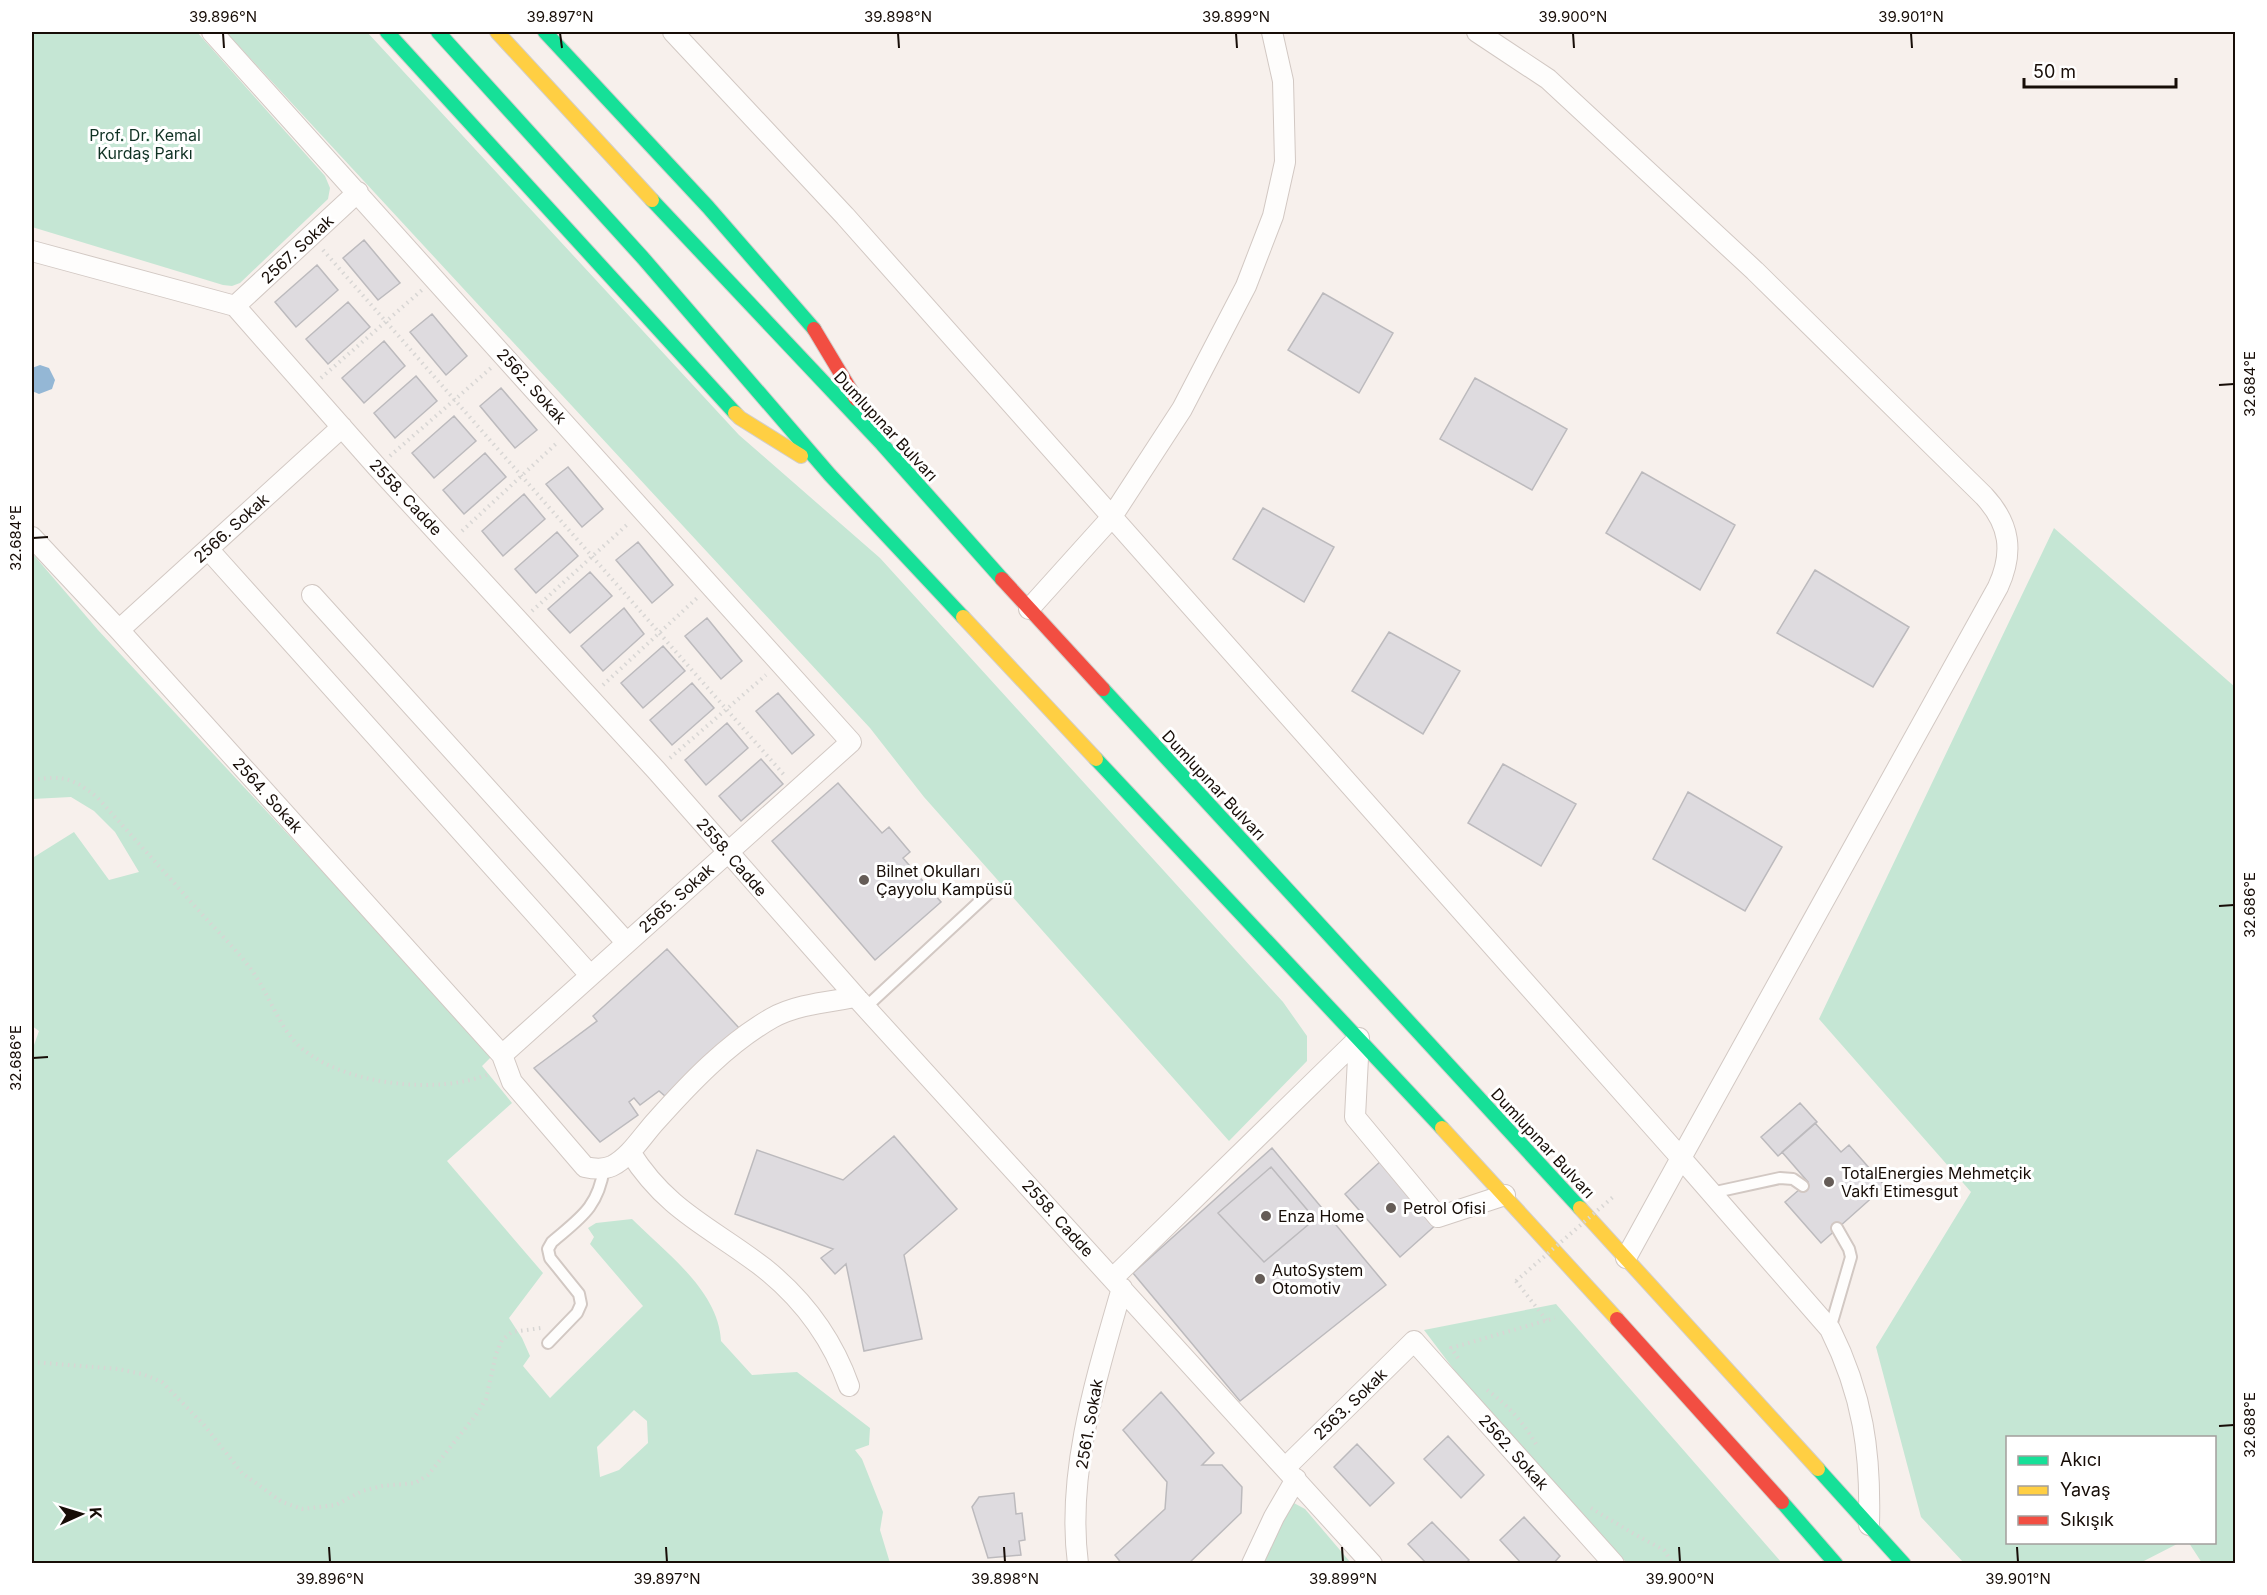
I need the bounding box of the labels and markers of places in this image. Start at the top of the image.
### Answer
place label: Bilnet Okulları Çayyolu Kampüsü [876,861,1012,899]
marker: Bilnet Okulları Çayyolu Kampüsü [857,873,871,887]
place label: TotalEnergies Mehmetçik Vakfı Etimesgut [1841,1163,2032,1201]
marker: TotalEnergies Mehmetçik Vakfı Etimesgut [1822,1175,1836,1189]
place label: Petrol Ofisi [1403,1198,1486,1218]
marker: Petrol Ofisi [1384,1201,1398,1215]
place label: Enza Home [1278,1206,1364,1226]
marker: Enza Home [1259,1209,1273,1223]
place label: AutoSystem Otomotiv [1272,1260,1363,1298]
marker: AutoSystem Otomotiv [1253,1272,1267,1286]

